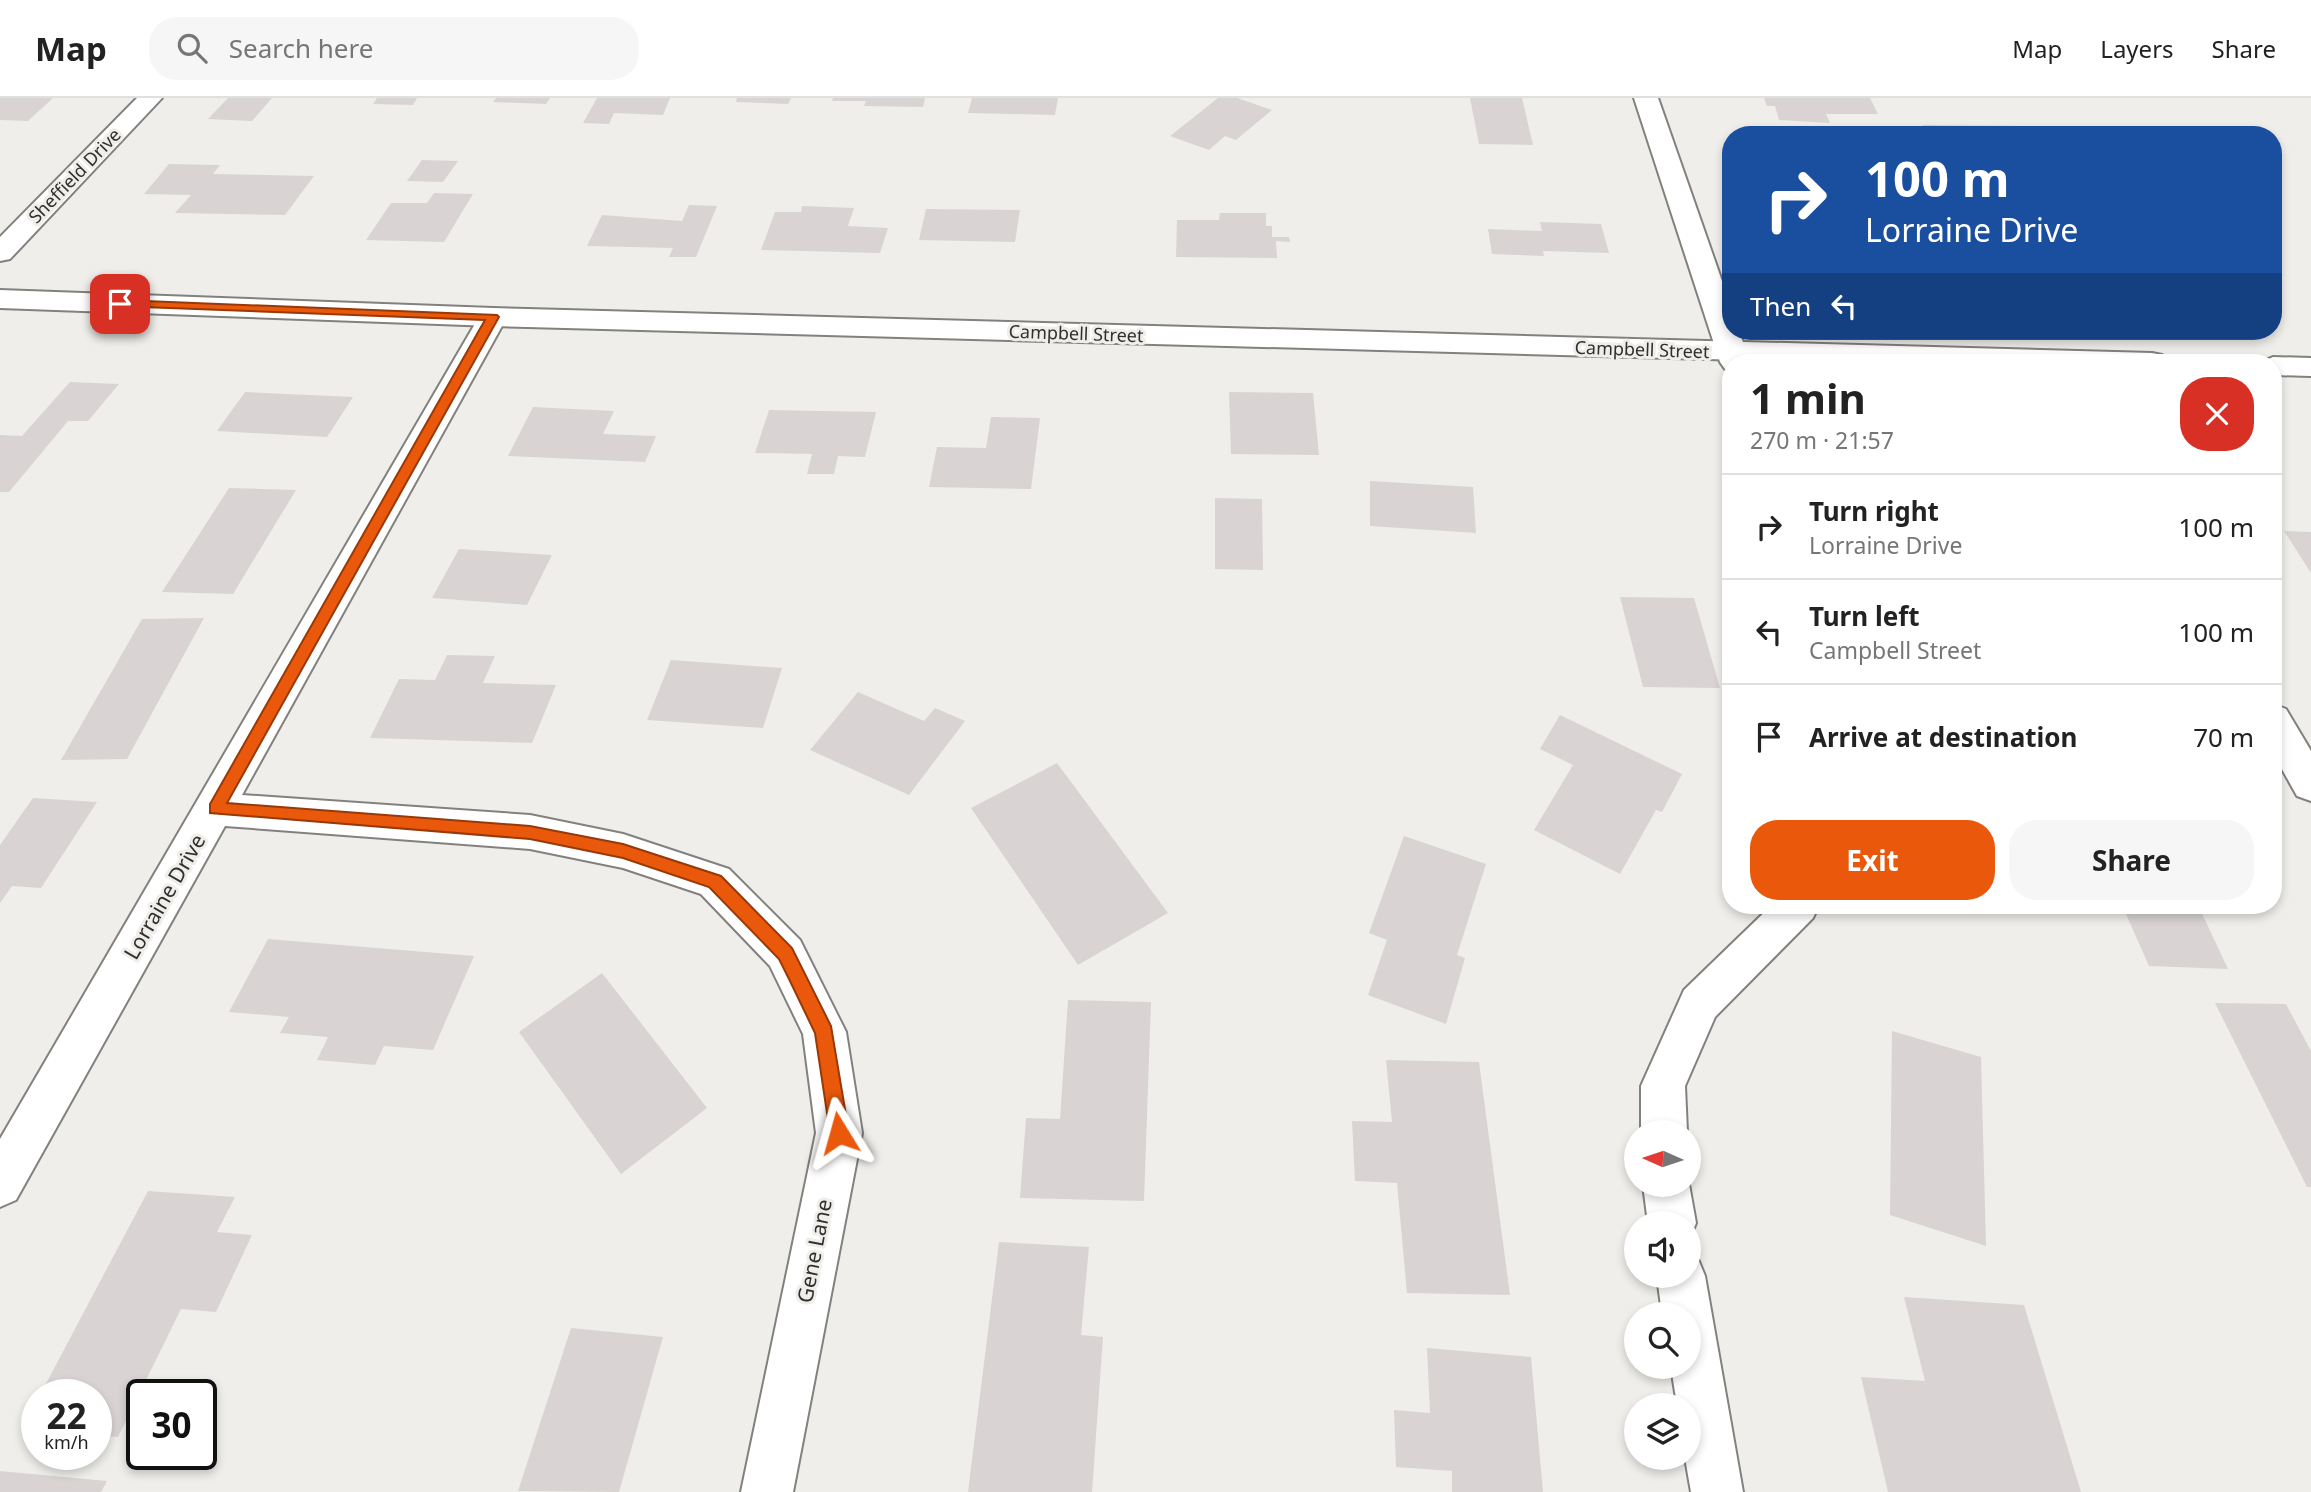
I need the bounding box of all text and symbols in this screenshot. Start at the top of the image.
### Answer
search box [149,17,639,80]
text: Map [35,26,107,71]
icon: search [173,29,211,67]
text: Search here [229,30,373,66]
text: Map [2012,32,2062,65]
text: Layers [2100,32,2174,65]
text: Share [2212,32,2276,65]
street label: Sheffield Drive [23,123,126,228]
text: 100 m [1865,145,2010,211]
icon: right [1750,154,1841,245]
text: Lorraine Drive [1865,208,2078,251]
pin [90,274,150,334]
icon: arrive [101,285,139,323]
icon: left [1825,287,1863,325]
text: Then [1750,288,1811,324]
street label: Campbell Street [1008,319,1144,347]
street label: Campbell Street [1574,335,1710,363]
text: 1 min [1750,369,1866,426]
button: close [2180,377,2254,451]
text: 270 m · 21:57 [1750,424,1894,456]
text: Turn right [1809,493,1939,529]
icon: right [1750,508,1788,546]
text: 100 m [2178,509,2254,545]
text: Lorraine Drive [1809,529,1962,561]
text: Turn left [1809,598,1920,634]
icon: left [1750,613,1788,651]
text: 100 m [2178,614,2254,650]
text: Campbell Street [1809,634,1981,666]
icon: arrive [1750,718,1788,756]
text: Arrive at destination [1809,719,2078,755]
text: 70 m [2193,719,2254,755]
button: Exit [1750,820,1995,900]
button: Share [2009,820,2254,900]
street label: Lorraine Drive [117,829,211,964]
position arrow [802,1096,876,1170]
north arrow [1624,1120,1701,1197]
map controls [1624,1120,1701,1470]
street label: Gene Lane [790,1197,838,1305]
button: sound [1624,1211,1701,1288]
button: search [1624,1302,1701,1379]
speed limit sign: 30 [126,1379,217,1470]
text: 22 [46,1392,87,1439]
button: layers [1624,1393,1701,1470]
text: km/h [44,1430,89,1454]

